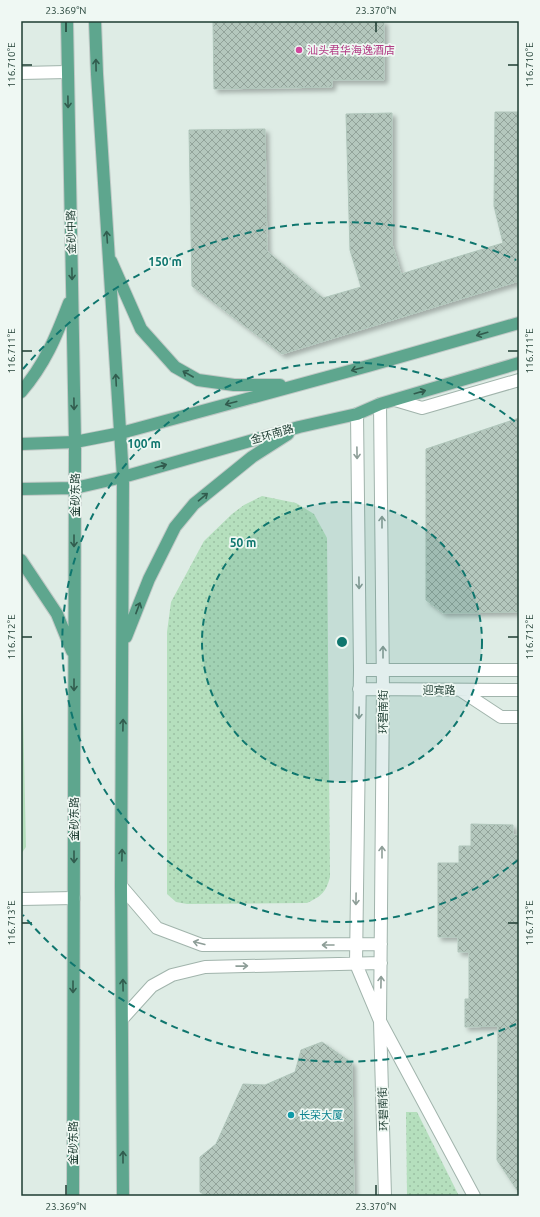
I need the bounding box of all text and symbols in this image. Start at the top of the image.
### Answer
text: 23.369°N [45,5,87,16]
text: 23.370°N [355,5,397,16]
text: 116.710°E [6,42,17,88]
text: 116.710°E [524,42,535,88]
place label: 汕头君华海逸酒店 [307,44,395,56]
marker: 汕头君华海逸酒店 [294,45,304,55]
one-way arrow [92,59,100,72]
one-way arrow [64,95,72,108]
street label: 金砂中路 [65,210,77,254]
one-way arrow [104,231,111,244]
text: 150 m [148,255,182,268]
one-way arrow [68,267,75,280]
text: 116.711°E [6,328,17,374]
text: 116.711°E [524,328,535,374]
one-way arrow [475,331,488,338]
one-way arrow [350,366,363,374]
one-way arrow [182,370,194,378]
one-way arrow [112,374,119,387]
one-way arrow [414,388,427,395]
one-way arrow [70,397,78,410]
one-way arrow [225,400,238,407]
street label: 金环南路 [249,422,295,446]
text: 100 m [127,437,161,450]
one-way arrow [353,446,361,459]
one-way arrow [154,462,167,469]
street label: 金砂东路 [69,473,81,517]
one-way arrow [198,493,209,502]
one-way arrow [378,516,386,529]
one-way arrow [71,534,78,547]
text: 50 m [230,536,256,549]
one-way arrow [355,576,363,589]
one-way arrow [135,602,143,614]
text: 116.712°E [6,614,17,660]
text: 116.712°E [524,614,535,660]
centre of rings [335,635,349,649]
one-way arrow [379,646,387,659]
one-way arrow [70,678,78,691]
street label: 迎宾路 [423,684,456,696]
street label: 环碧南街 [377,690,389,734]
one-way arrow [355,706,363,719]
one-way arrow [119,719,127,732]
street label: 金砂东路 [68,797,80,841]
one-way arrow [378,846,386,859]
one-way arrow [118,849,126,862]
one-way arrow [70,850,78,863]
one-way arrow [352,892,360,905]
text: 116.713°E [6,900,17,946]
text: 116.713°E [524,900,535,946]
one-way arrow [192,939,205,947]
one-way arrow [322,941,335,949]
one-way arrow [235,962,248,970]
one-way arrow [377,976,385,989]
one-way arrow [119,979,127,992]
one-way arrow [69,980,77,993]
street label: 环碧南街 [376,1087,390,1131]
place label: 长荣大厦 [299,1109,343,1121]
marker: 长荣大厦 [286,1110,296,1120]
street label: 金砂东路 [67,1121,79,1165]
one-way arrow [119,1151,127,1164]
text: 23.369°N [45,1201,87,1212]
text: 23.370°N [355,1201,397,1212]

